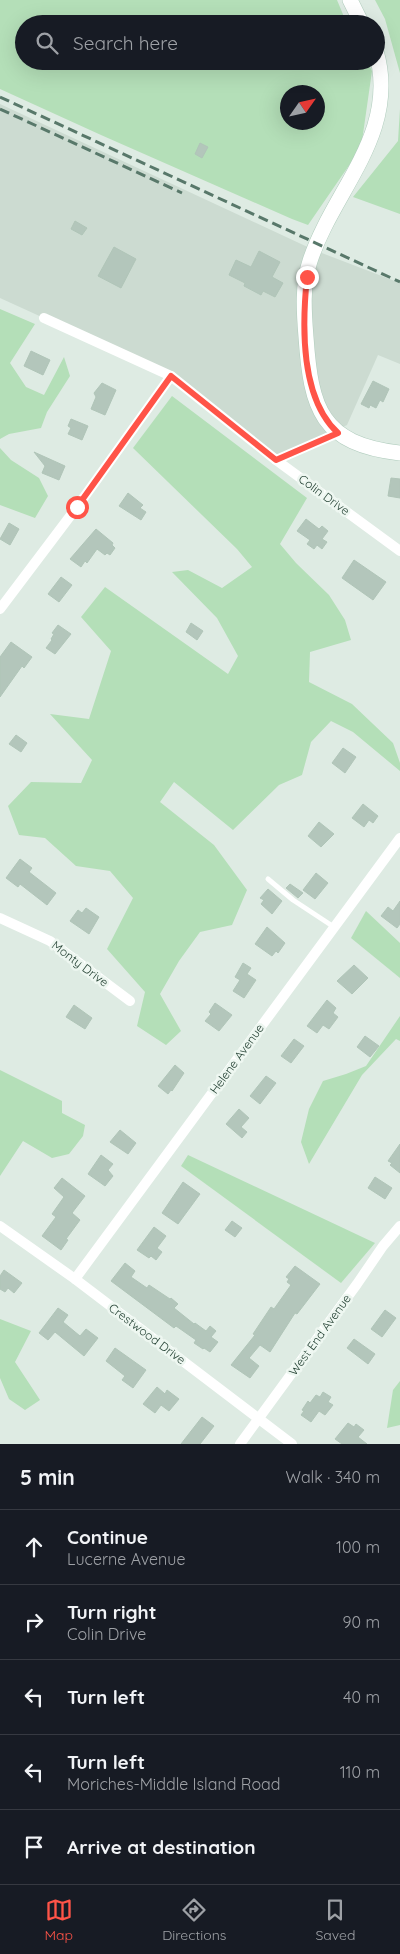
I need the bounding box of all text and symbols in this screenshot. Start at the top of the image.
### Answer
search box [15,15,385,70]
icon: search [33,29,61,57]
text: Search here [73,31,178,55]
north arrow [280,85,325,130]
route end [296,266,319,289]
street label: Colin Drive [296,471,353,518]
route start [66,496,89,519]
street label: Monty Drive [49,937,112,990]
street label: Helene Avenue [206,1021,267,1097]
street label: West End Avenue [285,1291,354,1378]
street label: Crestwood Drive [106,1300,189,1367]
text: 5 min [20,1464,75,1490]
text: Walk · 340 m [286,1467,380,1487]
text: Continue [67,1525,148,1549]
icon: ahead [20,1533,48,1561]
text: 100 m [336,1537,380,1557]
text: Lucerne Avenue [67,1549,185,1569]
text: Turn right [67,1600,156,1624]
icon: right [20,1608,48,1636]
text: 90 m [343,1612,380,1632]
text: Colin Drive [67,1624,146,1644]
icon: left [20,1683,48,1711]
text: Turn left [67,1685,145,1709]
text: 40 m [343,1687,380,1707]
text: Turn left [67,1750,145,1774]
icon: left [20,1758,48,1786]
text: 110 m [340,1762,380,1782]
text: Moriches-Middle Island Road [67,1774,281,1794]
icon: arrive [20,1833,48,1861]
text: Arrive at destination [67,1835,256,1859]
tab: Map [45,1896,73,1944]
tab: Directions [162,1896,226,1944]
tab: Saved [315,1896,355,1944]

